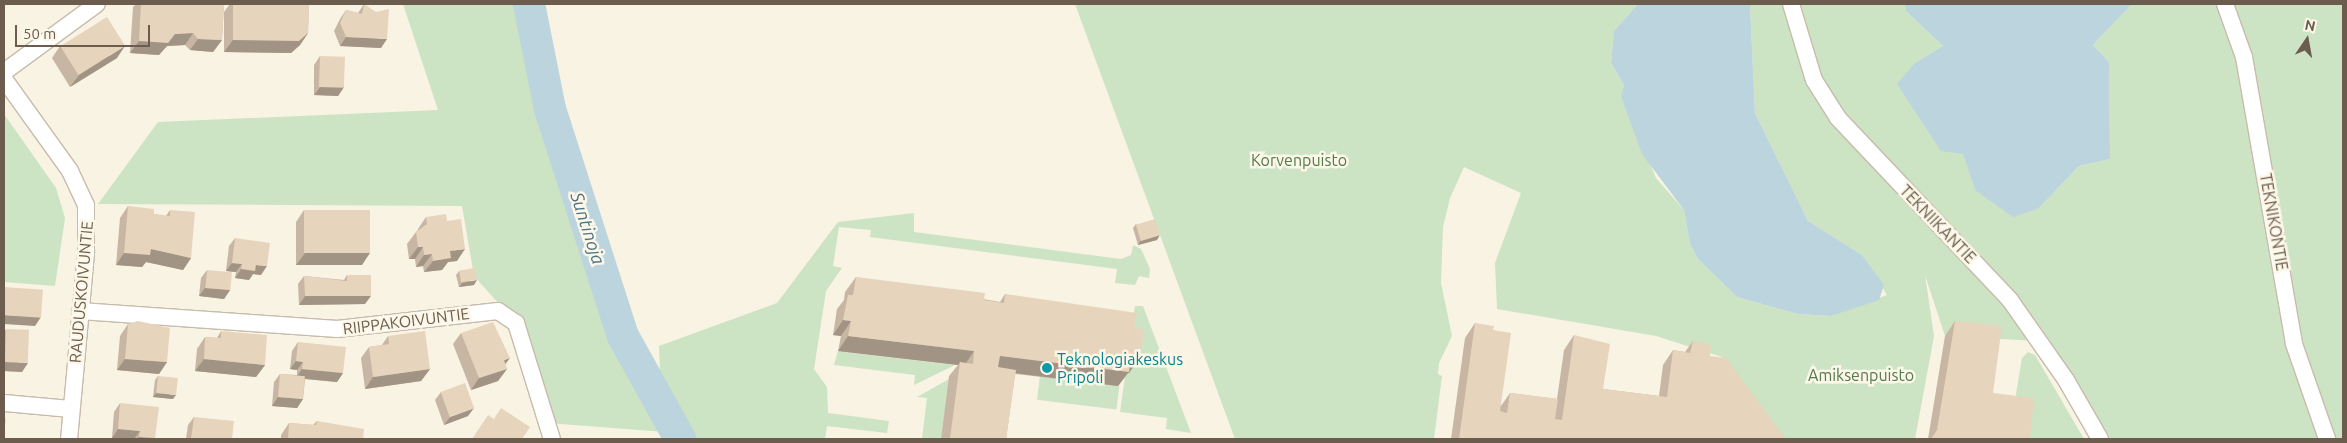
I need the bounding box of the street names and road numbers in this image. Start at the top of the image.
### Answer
street label: TEKNIKONTIE [2256,172,2292,272]
street label: TEKNIIKANTIE [1896,181,1980,267]
street label: RAUDUSKOIVUNTIE [65,220,97,364]
street label: RIIPPAKOIVUNTIE [342,304,470,338]

